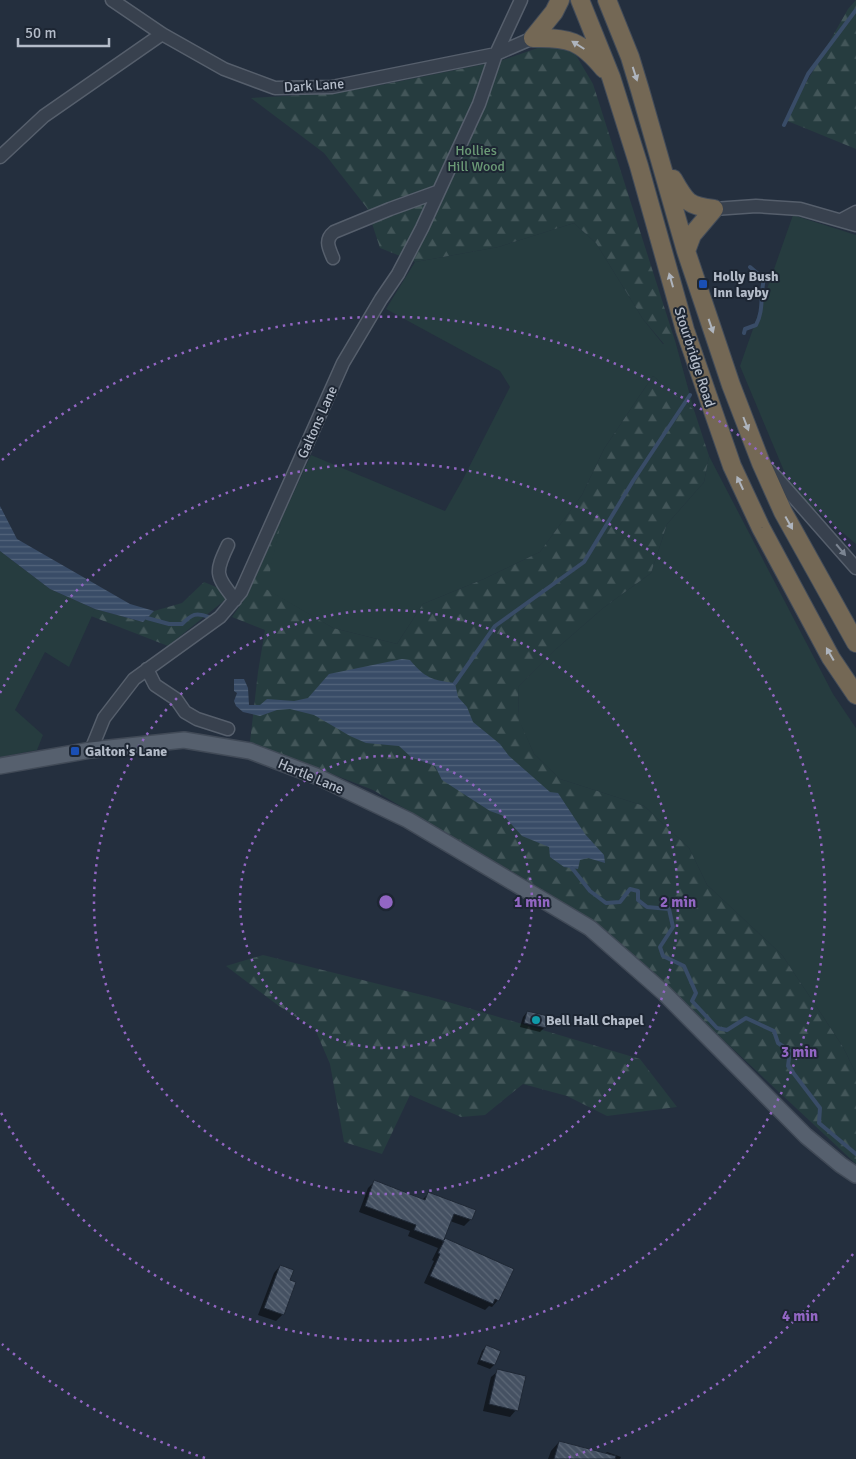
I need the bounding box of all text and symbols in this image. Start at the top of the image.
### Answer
scale bar [18,15,109,47]
text: 50 m [25,24,56,42]
one-way arrow [571,41,585,50]
one-way arrow [632,67,640,82]
street label: Dark Lane [283,75,345,96]
park label: Hollies Hill Wood [447,142,505,175]
place label: Holly Bush Inn layby [713,268,779,301]
one-way arrow [666,273,674,288]
marker: Holly Bush Inn layby [697,278,709,290]
street label: Stourbridge Road [670,305,719,409]
one-way arrow [707,319,715,334]
street label: Galtons Lane [294,383,341,461]
one-way arrow [742,417,750,432]
one-way arrow [736,476,744,490]
one-way arrow [785,516,793,530]
one-way arrow [835,544,847,556]
one-way arrow [825,648,834,661]
place label: Galton's Lane [85,743,167,760]
marker: Galton's Lane [69,745,81,757]
street label: Hartle Lane [275,755,346,798]
centre of rings [377,893,395,911]
text: 1 min [514,893,550,911]
text: 2 min [660,893,696,911]
place label: Bell Hall Chapel [546,1012,645,1029]
marker: Bell Hall Chapel [530,1014,542,1026]
text: 3 min [781,1043,817,1061]
text: 4 min [782,1307,818,1325]

